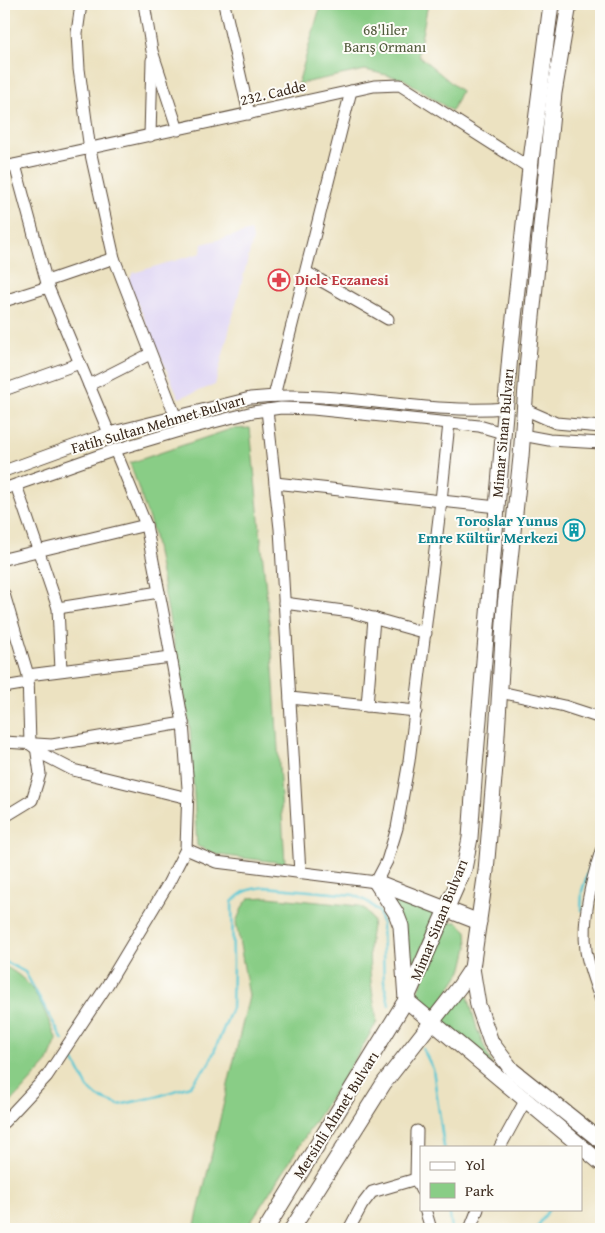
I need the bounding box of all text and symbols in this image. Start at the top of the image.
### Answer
park label: 68'liler Barış Ormanı [344,19,426,57]
street label: 232. Cadde [238,75,308,110]
pharmacy icon: Dicle Eczanesi [267,268,291,292]
place label: Dicle Eczanesi [295,269,389,290]
street label: Mimar Sinan Bulvarı [486,367,519,498]
street label: Fatih Sultan Mehmet Bulvarı [68,389,247,458]
place label: Toroslar Yunus Emre Kültür Merkezi [418,510,558,548]
building icon: Toroslar Yunus Emre Kültür Merkezi [562,518,586,542]
street label: Mimar Sinan Bulvarı [405,856,473,984]
street label: Mersinli Ahmet Bulvarı [288,1047,383,1183]
legend [420,1146,582,1210]
text: Yol [465,1154,485,1175]
text: Park [465,1180,494,1201]

